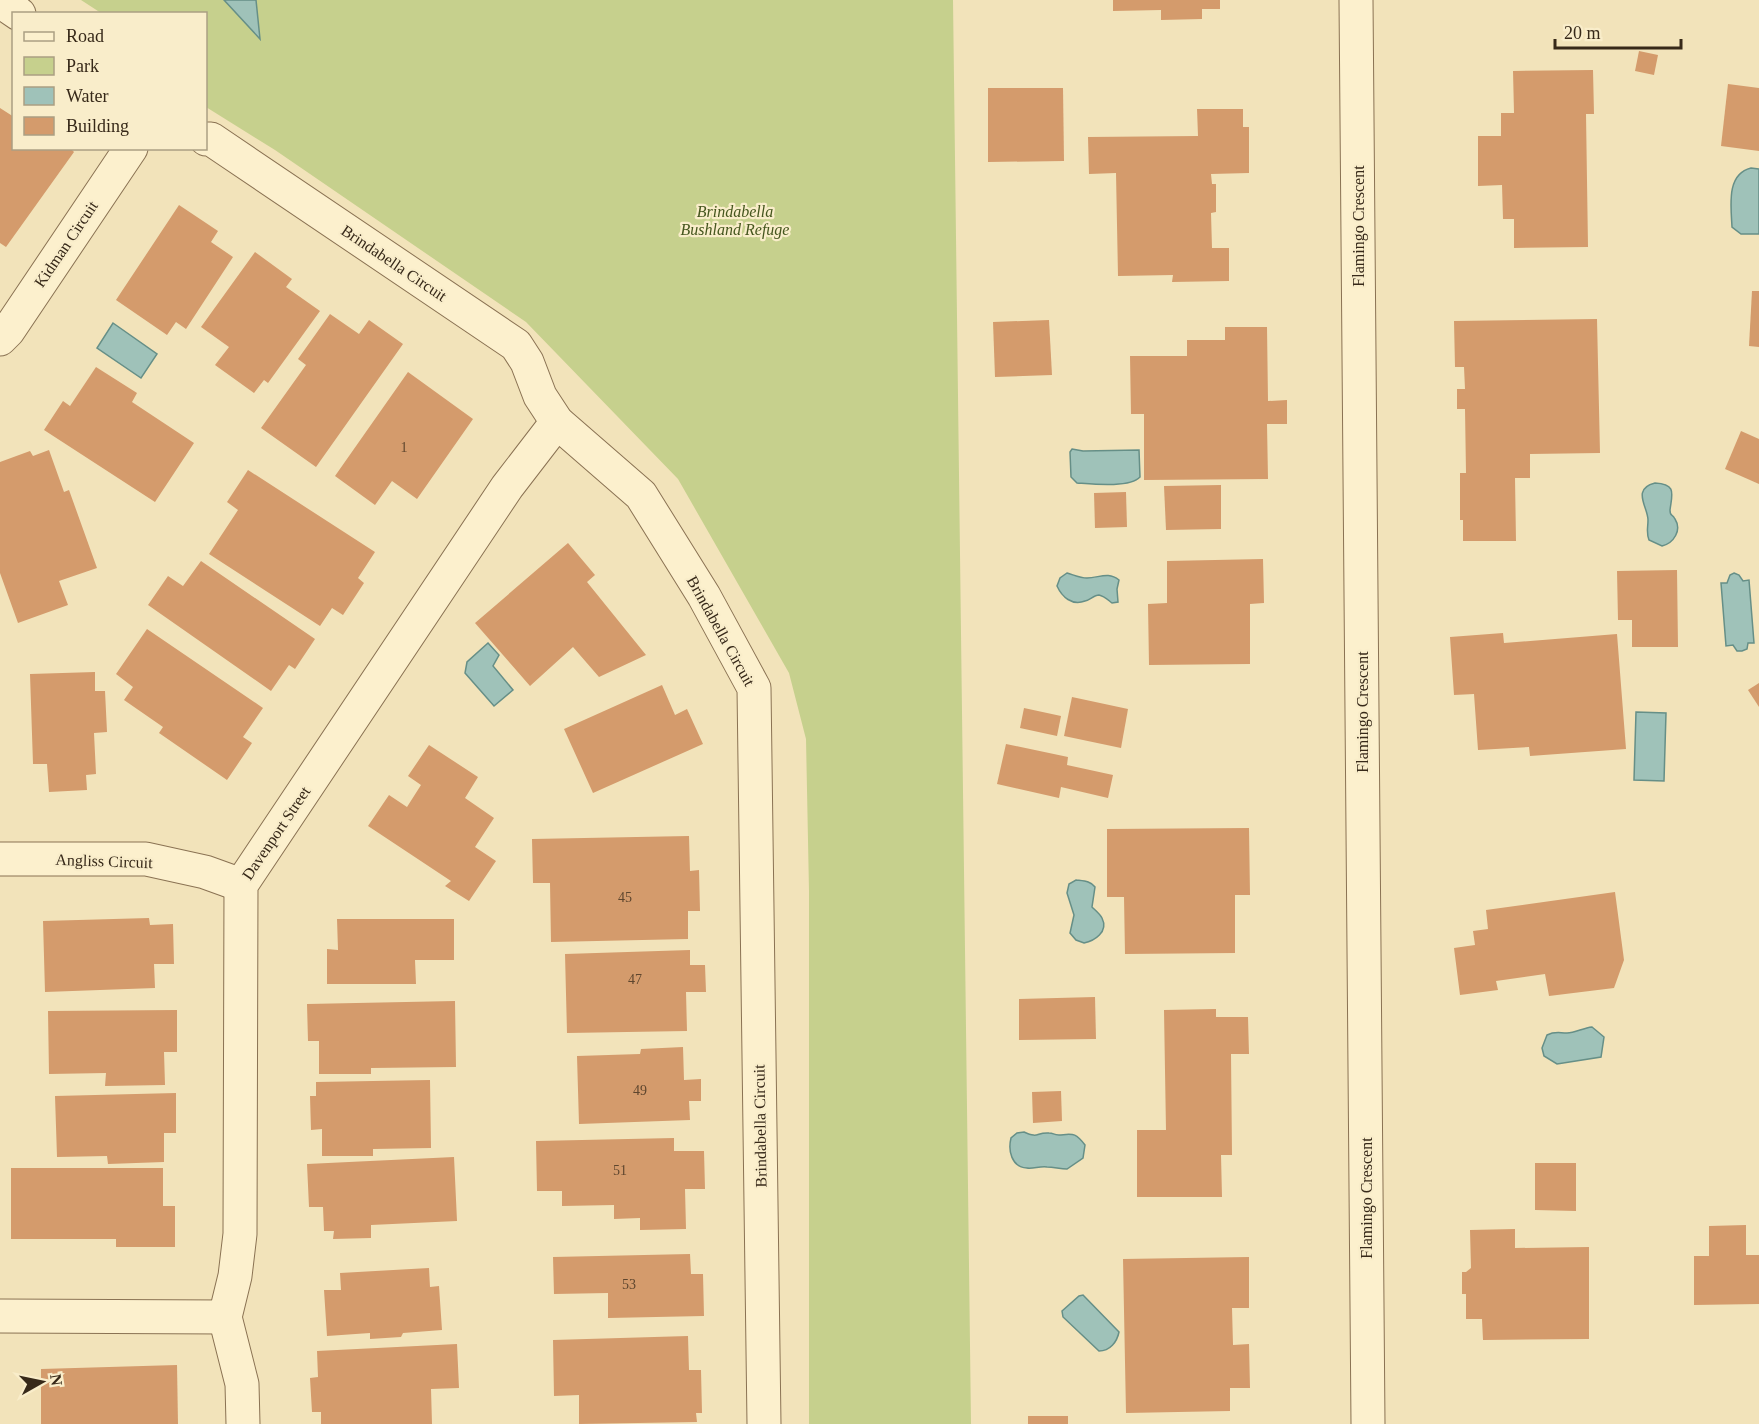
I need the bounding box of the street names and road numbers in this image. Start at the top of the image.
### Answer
street label: Flamingo Crescent [1350,165,1368,287]
street label: Kidman Circuit [31,197,101,290]
street label: Brindabella Circuit [338,222,450,305]
street label: Brindabella Circuit [684,573,759,689]
street label: Flamingo Crescent [1354,651,1372,773]
street label: Davenport Street [239,783,315,883]
street label: Angliss Circuit [55,851,153,872]
street label: Brindabella Circuit [750,1064,770,1188]
street label: Flamingo Crescent [1358,1137,1376,1259]

